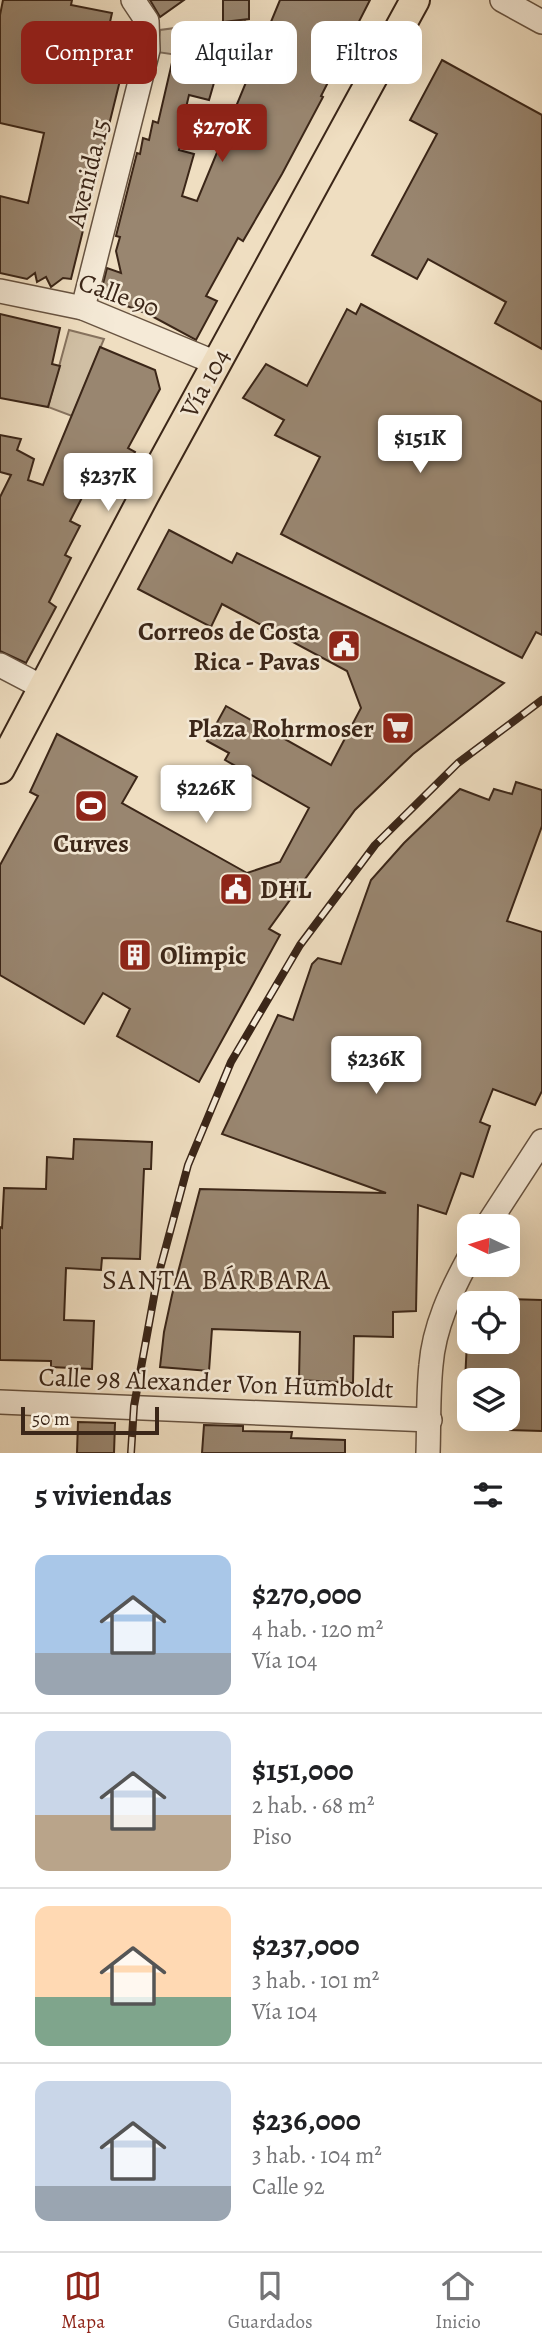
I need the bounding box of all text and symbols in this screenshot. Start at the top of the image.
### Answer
chip: Comprar [21,21,157,84]
chip: Alquilar [171,21,297,84]
chip: Filtros [311,21,422,84]
pin: $270K [173,104,271,164]
text: $270K [193,111,251,142]
street label: Avenida 15 [57,115,118,232]
street label: Calle 90 [74,264,164,326]
street label: Vía 104 [171,342,238,425]
pin: $151K [371,416,469,475]
text: $151K [394,422,446,453]
pin: $237K [59,454,157,513]
text: $237K [80,460,136,491]
place label: Correos de Costa Rica - Pavas [138,614,320,679]
public building icon: Correos de Costa Rica - Pavas [325,627,363,665]
supermarket icon: Plaza Rohrmoser [379,709,417,747]
place label: Plaza Rohrmoser [188,711,374,746]
pin: $226K [157,766,255,825]
text: $226K [177,772,235,803]
sports icon: Curves [72,787,110,825]
place label: Curves [53,826,129,861]
public building icon: DHL [217,870,255,908]
place label: DHL [260,872,311,907]
building icon: Olimpic [116,936,154,974]
place label: Olimpic [160,938,247,973]
pin: $236K [327,1036,425,1096]
text: $236K [347,1043,405,1074]
north arrow [457,1214,520,1278]
map controls [457,1214,520,1431]
district label: SANTA BÁRBARA [102,1261,332,1299]
button: locate [457,1291,520,1354]
street label: Calle 98 Alexander Von Humboldt [38,1359,394,1407]
button: layers [457,1368,520,1431]
scale bar [21,1404,159,1436]
text: 50 m [32,1406,70,1432]
text: 5 viviendas [35,1475,172,1515]
icon: filters [469,1476,507,1514]
text: $270,000 [252,1574,362,1614]
icon: home [91,1583,175,1667]
text: 4 hab. · 120 m² [252,1614,383,1645]
text: Vía 104 [252,1645,317,1676]
text: $151,000 [252,1750,354,1790]
icon: home [91,1759,175,1843]
text: 2 hab. · 68 m² [252,1790,375,1821]
text: Piso [252,1821,292,1852]
text: $237,000 [252,1925,360,1965]
icon: home [91,1934,175,2018]
text: 3 hab. · 101 m² [252,1965,379,1996]
text: Vía 104 [252,1996,317,2027]
text: $236,000 [252,2100,361,2140]
icon: home [91,2109,175,2193]
text: 3 hab. · 104 m² [252,2140,382,2171]
text: Calle 92 [252,2171,325,2202]
tab: Mapa [61,2267,105,2335]
tab: Guardados [228,2267,313,2335]
tab: Inicio [435,2267,481,2335]

